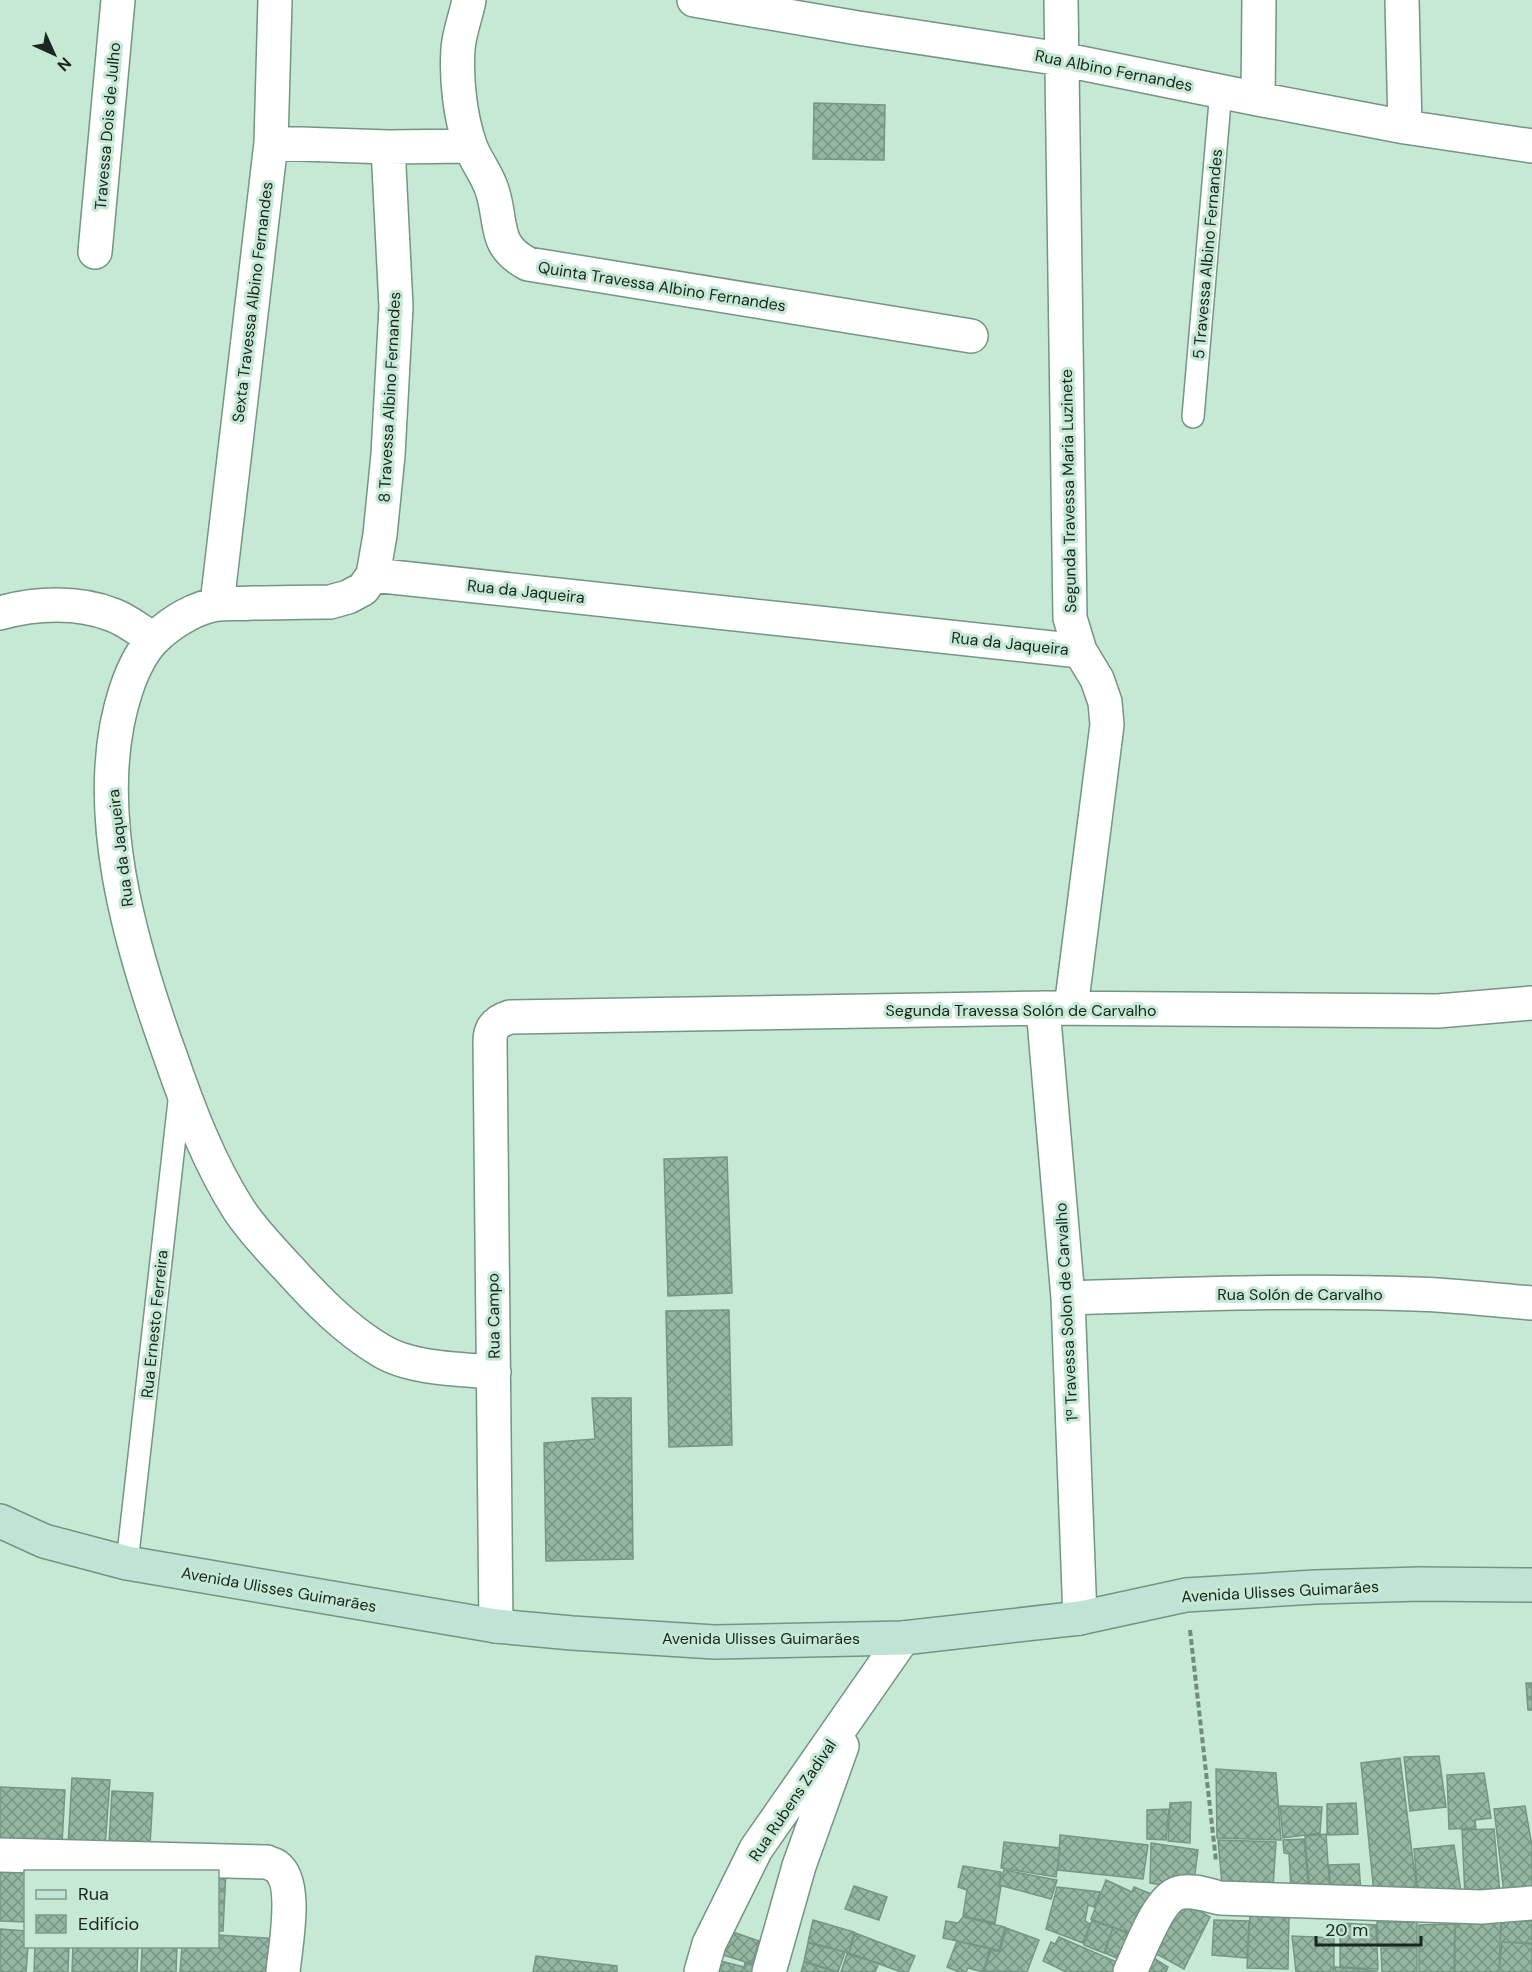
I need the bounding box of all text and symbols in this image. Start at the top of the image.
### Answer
north arrow [24,24,84,84]
street label: Travessa Dois de Julho [90,41,125,211]
street label: Rua Albino Fernandes [1033,45,1194,96]
text: N [53,53,76,76]
street label: 5 Travessa Albino Fernandes [1188,148,1227,360]
street label: Sexta Travessa Albino Fernandes [227,181,278,424]
street label: Quinta Travessa Albino Fernandes [536,257,787,316]
street label: 8 Travessa Albino Fernandes [373,291,406,503]
street label: Segunda Travessa Maria Luzinete [1056,369,1081,613]
street label: Rua da Jaqueira [466,575,586,608]
street label: Rua da Jaqueira [950,627,1070,660]
street label: Rua da Jaqueira [103,788,138,908]
street label: Segunda Travessa Solón de Carvalho [886,1000,1156,1021]
street label: 1ª Travessa Solon de Carvalho [1050,1202,1083,1422]
street label: Rua Ernesto Ferreira [136,1249,173,1399]
street label: Rua Campo [482,1273,505,1359]
street label: Rua Solón de Carvalho [1217,1284,1383,1305]
street label: Avenida Ulisses Guimarães [180,1562,378,1617]
street label: Avenida Ulisses Guimarães [1181,1576,1380,1607]
street label: Avenida Ulisses Guimarães [662,1628,860,1649]
street label: Rua Rubens Zadival [744,1735,841,1865]
legend [24,1870,219,1948]
text: Rua [78,1882,109,1906]
scale bar [1316,1909,1421,1947]
text: Edifício [78,1912,139,1936]
text: 20 m [1325,1918,1368,1942]

